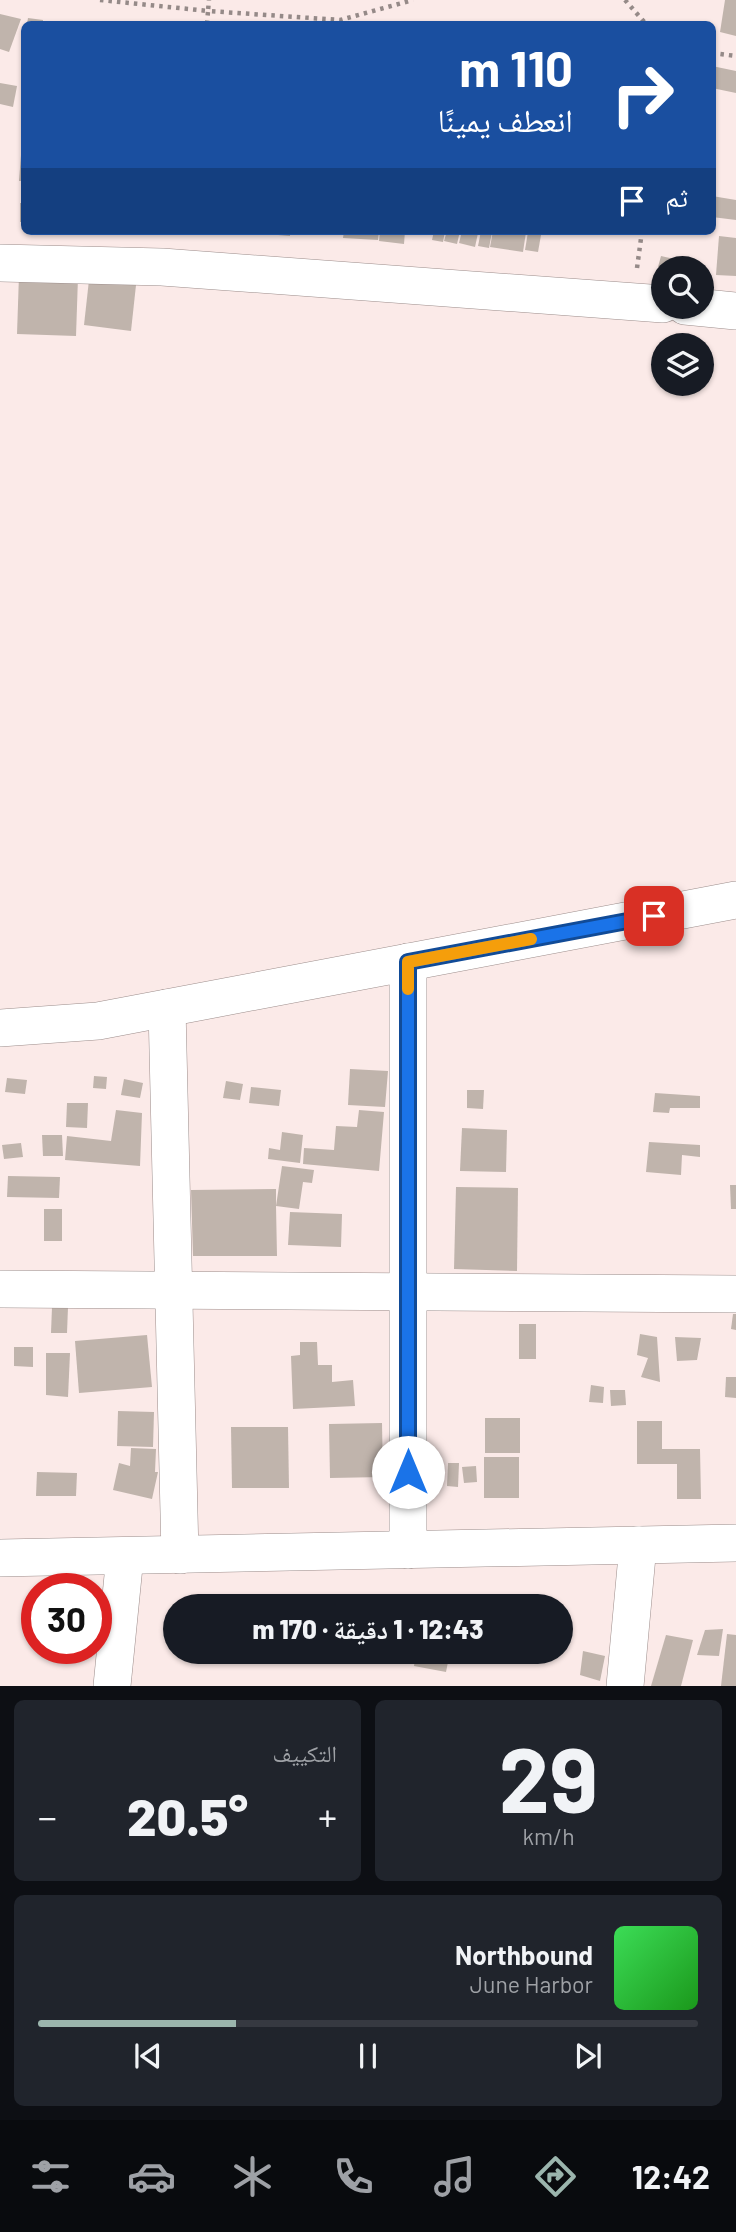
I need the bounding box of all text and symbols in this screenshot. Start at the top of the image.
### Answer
text: 110 m [459,38,573,97]
icon: right [597,49,688,140]
text: انعطف يمينًا [438,100,573,138]
text: ثم [665,181,688,212]
icon: arrive [613,182,651,220]
map controls [651,256,714,396]
button: search [651,256,714,319]
button: layers [651,333,714,396]
pin [624,886,684,946]
icon: arrive [635,897,673,935]
position arrow [371,1435,445,1509]
speed limit sign: 30 [21,1573,112,1664]
text: 12:43 · 1 دقيقة · 170 m [253,1613,483,1644]
text: 29 [499,1722,598,1831]
text: التكييف [272,1739,337,1767]
text: 20.5° [127,1784,248,1846]
text: − [38,1793,57,1839]
text: + [318,1793,337,1839]
text: km/h [522,1822,575,1850]
text: Northbound [455,1939,593,1970]
text: June Harbor [470,1970,593,1998]
icon: previous [129,2037,167,2075]
icon: pause [349,2037,387,2075]
icon: next [569,2037,607,2075]
icon: filters [26,2152,75,2201]
icon: car [127,2152,176,2201]
icon: climate [228,2152,277,2201]
icon: phone [329,2152,378,2201]
icon: music [430,2152,479,2201]
icon: directions [531,2152,580,2201]
text: 12:42 [632,2157,710,2195]

